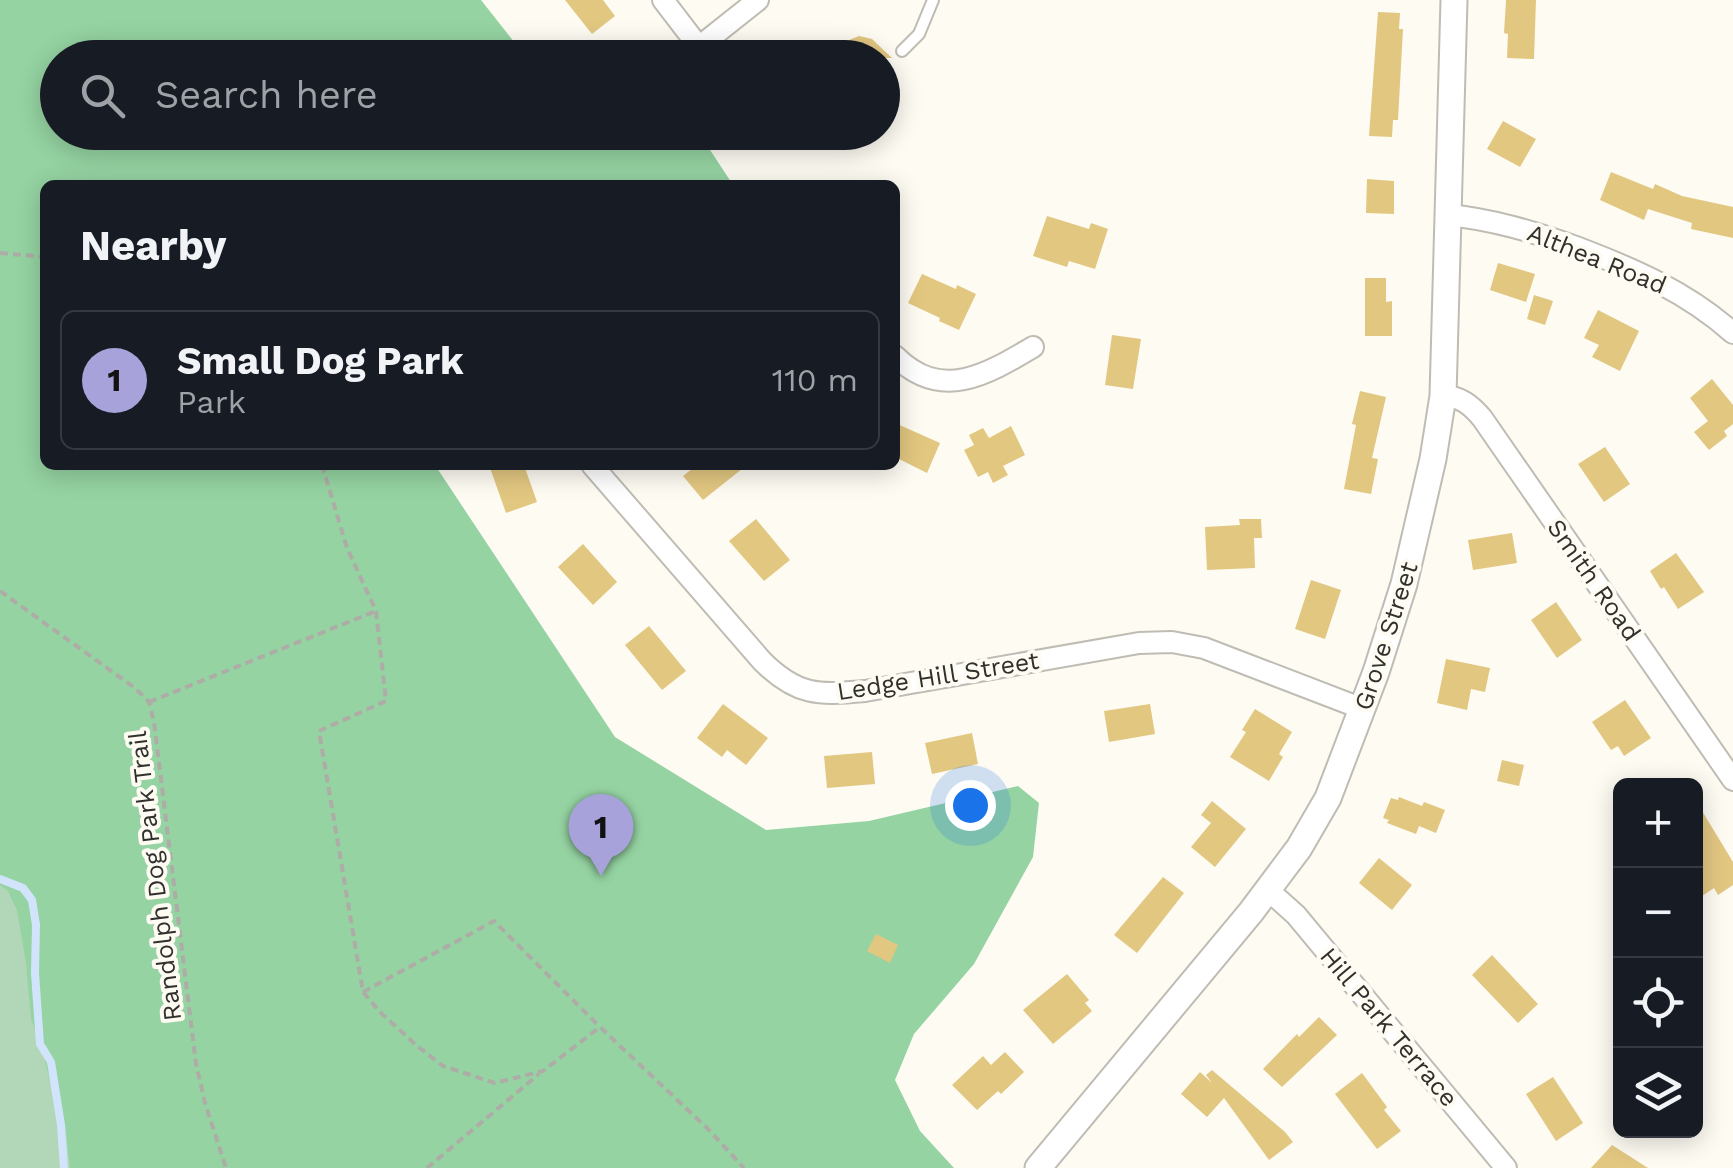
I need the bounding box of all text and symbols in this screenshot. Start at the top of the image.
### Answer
search box [40,40,900,150]
icon: search [75,68,130,123]
text: Search here [155,73,378,117]
street label: Althea Road [1523,218,1671,300]
text: Nearby [80,221,227,270]
text: Small Dog Park [177,339,464,383]
text: 1 [108,361,121,399]
text: 110 m [772,361,858,399]
text: Park [177,383,246,421]
street label: Smith Road [1541,514,1647,646]
street label: Grove Street [1348,558,1424,714]
street label: Ledge Hill Street [835,646,1042,706]
street label: Randolph Dog Park Trail [123,729,187,1023]
map controls [1613,778,1703,1138]
button: + [1613,778,1703,868]
your location [945,780,996,831]
pin: 1 [568,794,634,876]
button: − [1613,868,1703,958]
street label: Hill Park Terrace [1314,942,1464,1112]
button: locate [1613,958,1703,1048]
button: layers [1613,1048,1703,1138]

